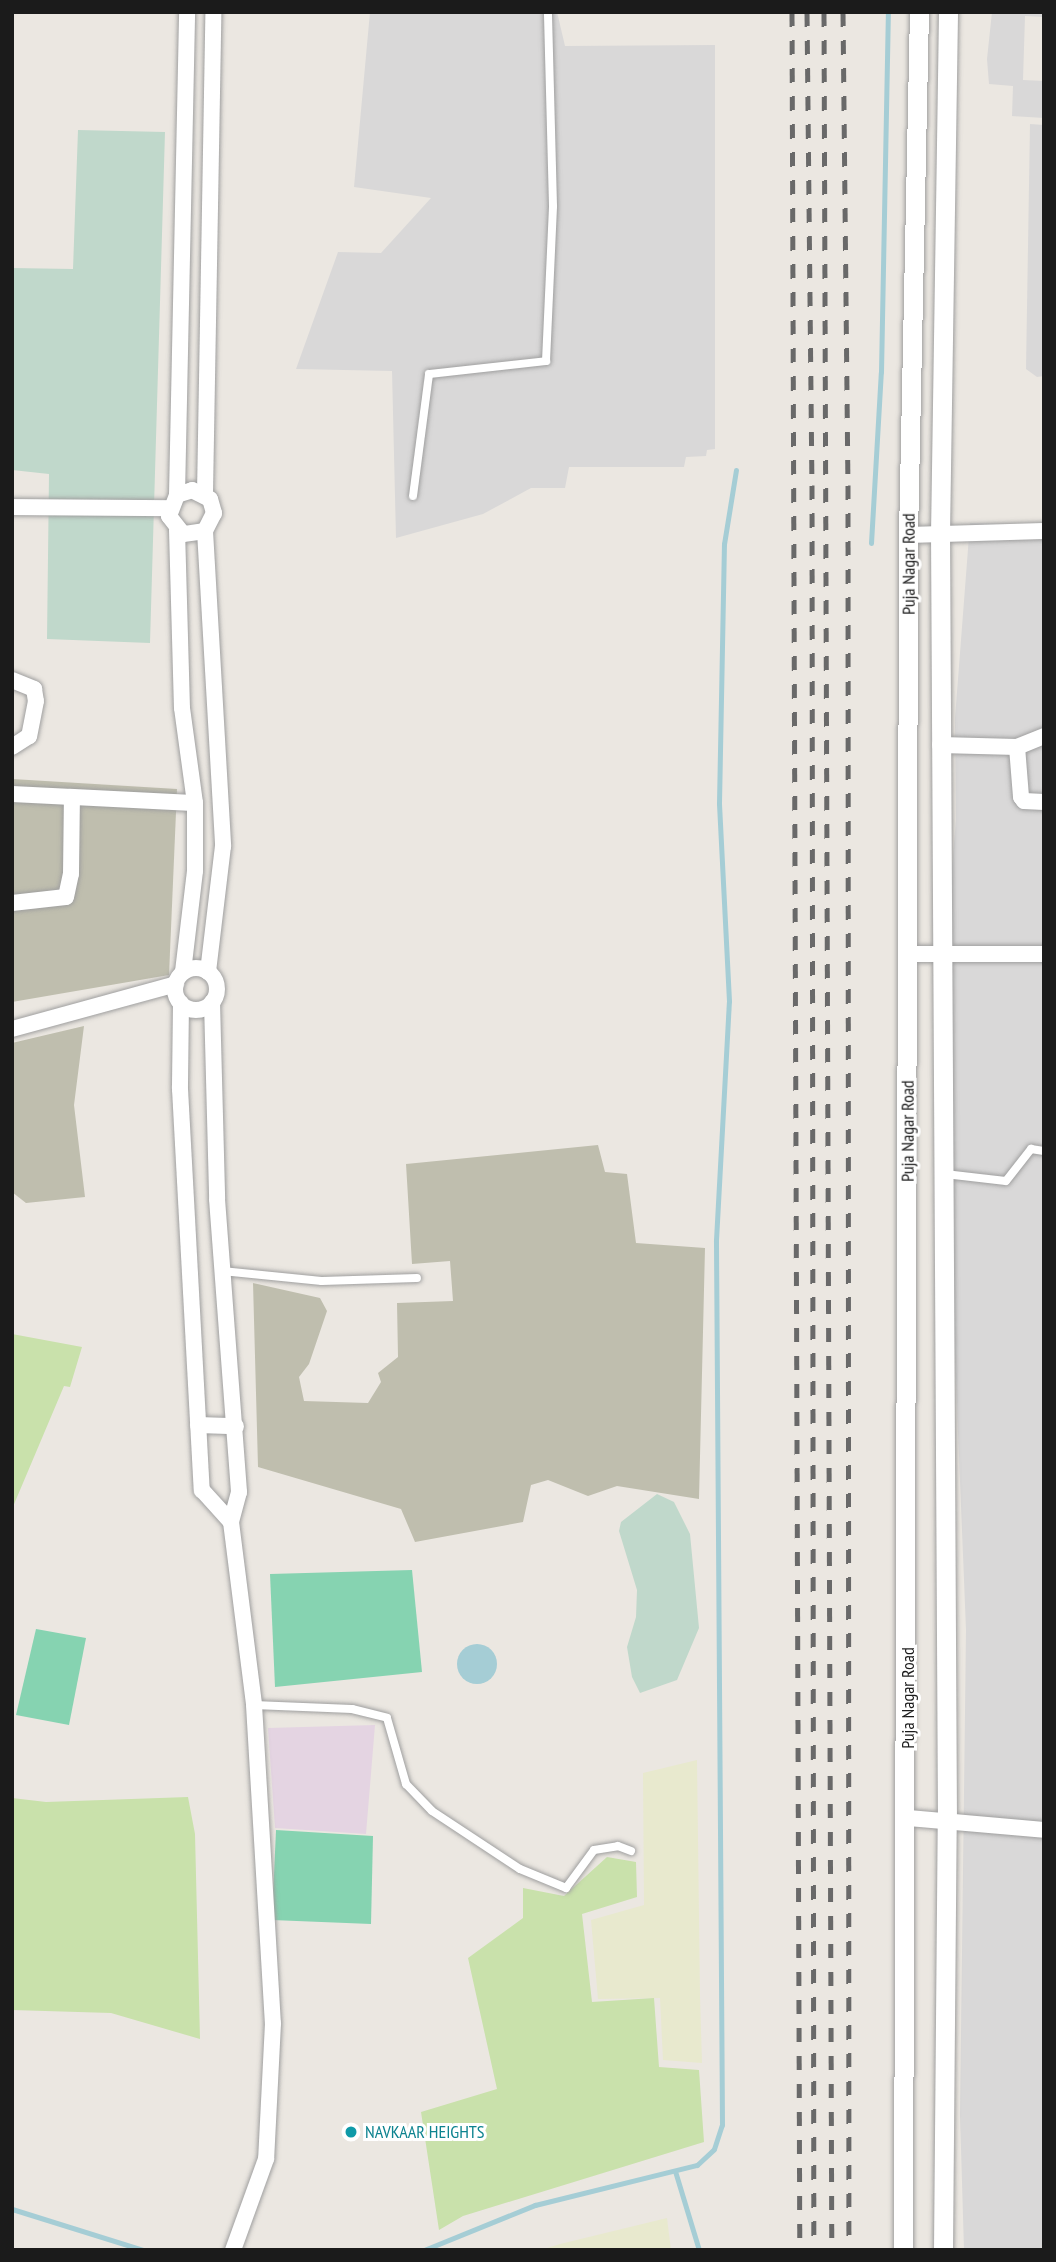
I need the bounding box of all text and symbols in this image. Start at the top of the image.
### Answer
street label: Puja Nagar Road [898,513,920,615]
street label: Puja Nagar Road [897,1080,919,1182]
street label: Puja Nagar Road [897,1647,919,1749]
place label: NAVKAAR HEIGHTS [365,2121,485,2143]
marker: NAVKAAR HEIGHTS [343,2124,359,2140]

